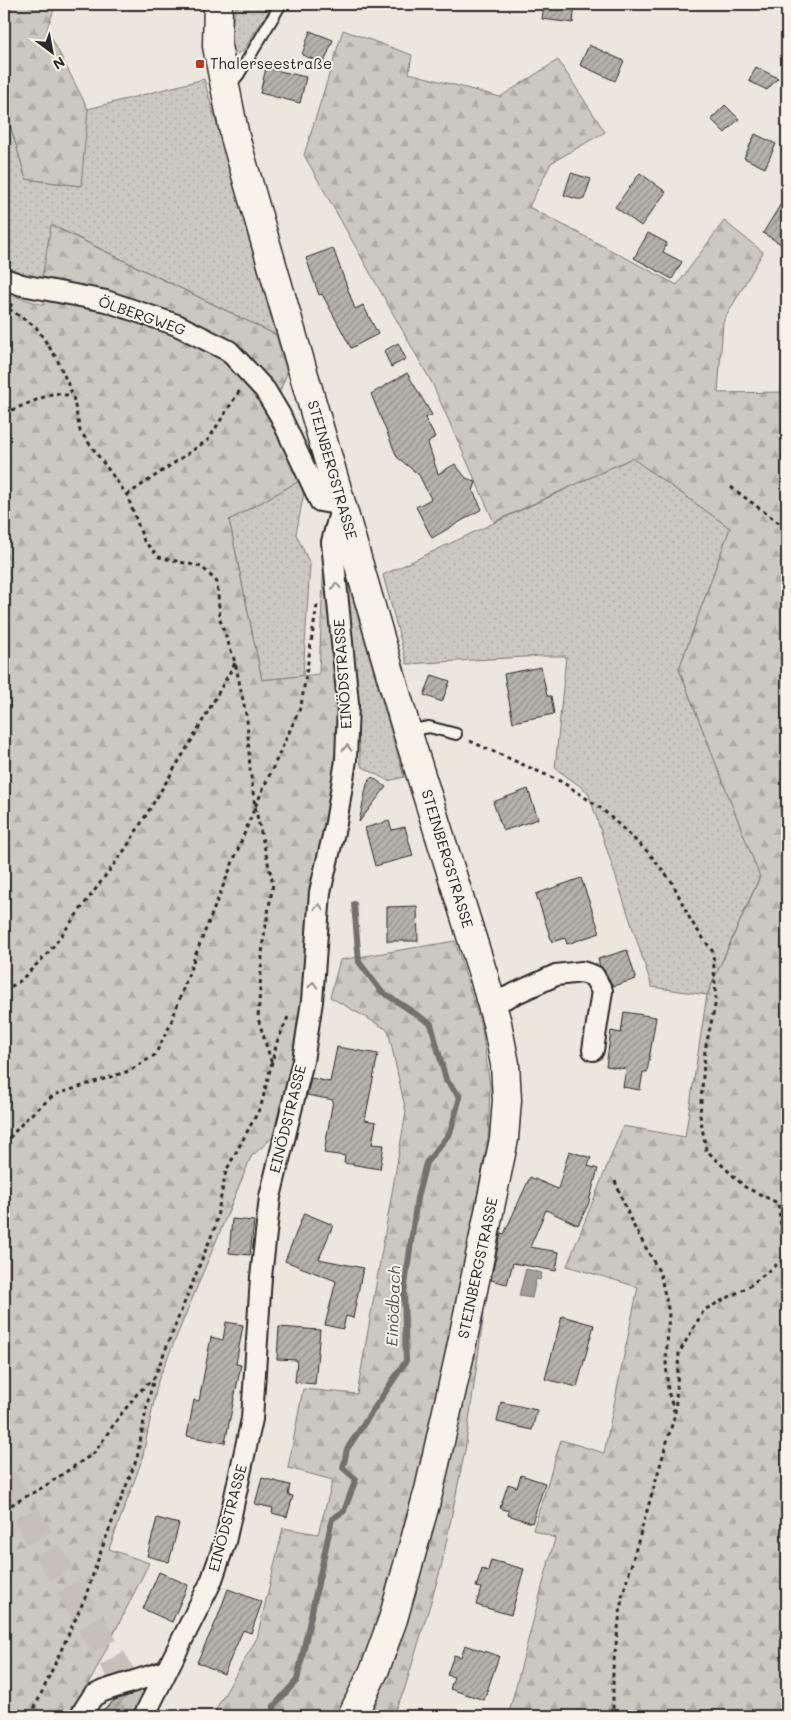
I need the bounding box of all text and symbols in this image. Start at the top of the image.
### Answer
north arrow [28,28,78,78]
text: N [50,53,69,74]
place label: Thalerseestraße [210,53,332,73]
marker: Thalerseestraße [194,58,206,70]
street label: ÖLBERGWEG [96,291,189,339]
street label: STEINBERGSTRASSE [304,398,363,542]
one-way arrow [331,581,342,589]
street label: EINÖDSTRASSE [328,618,356,730]
one-way arrow [341,743,352,751]
street label: STEINBERGSTRASSE [417,787,479,931]
one-way arrow [313,903,324,911]
one-way arrow [308,980,319,988]
street label: EINÖDSTRASSE [264,1062,310,1175]
street label: STEINBERGSTRASSE [452,1195,502,1340]
water label: Einödbach [381,1265,404,1347]
street label: EINÖDSTRASSE [203,1461,251,1574]

